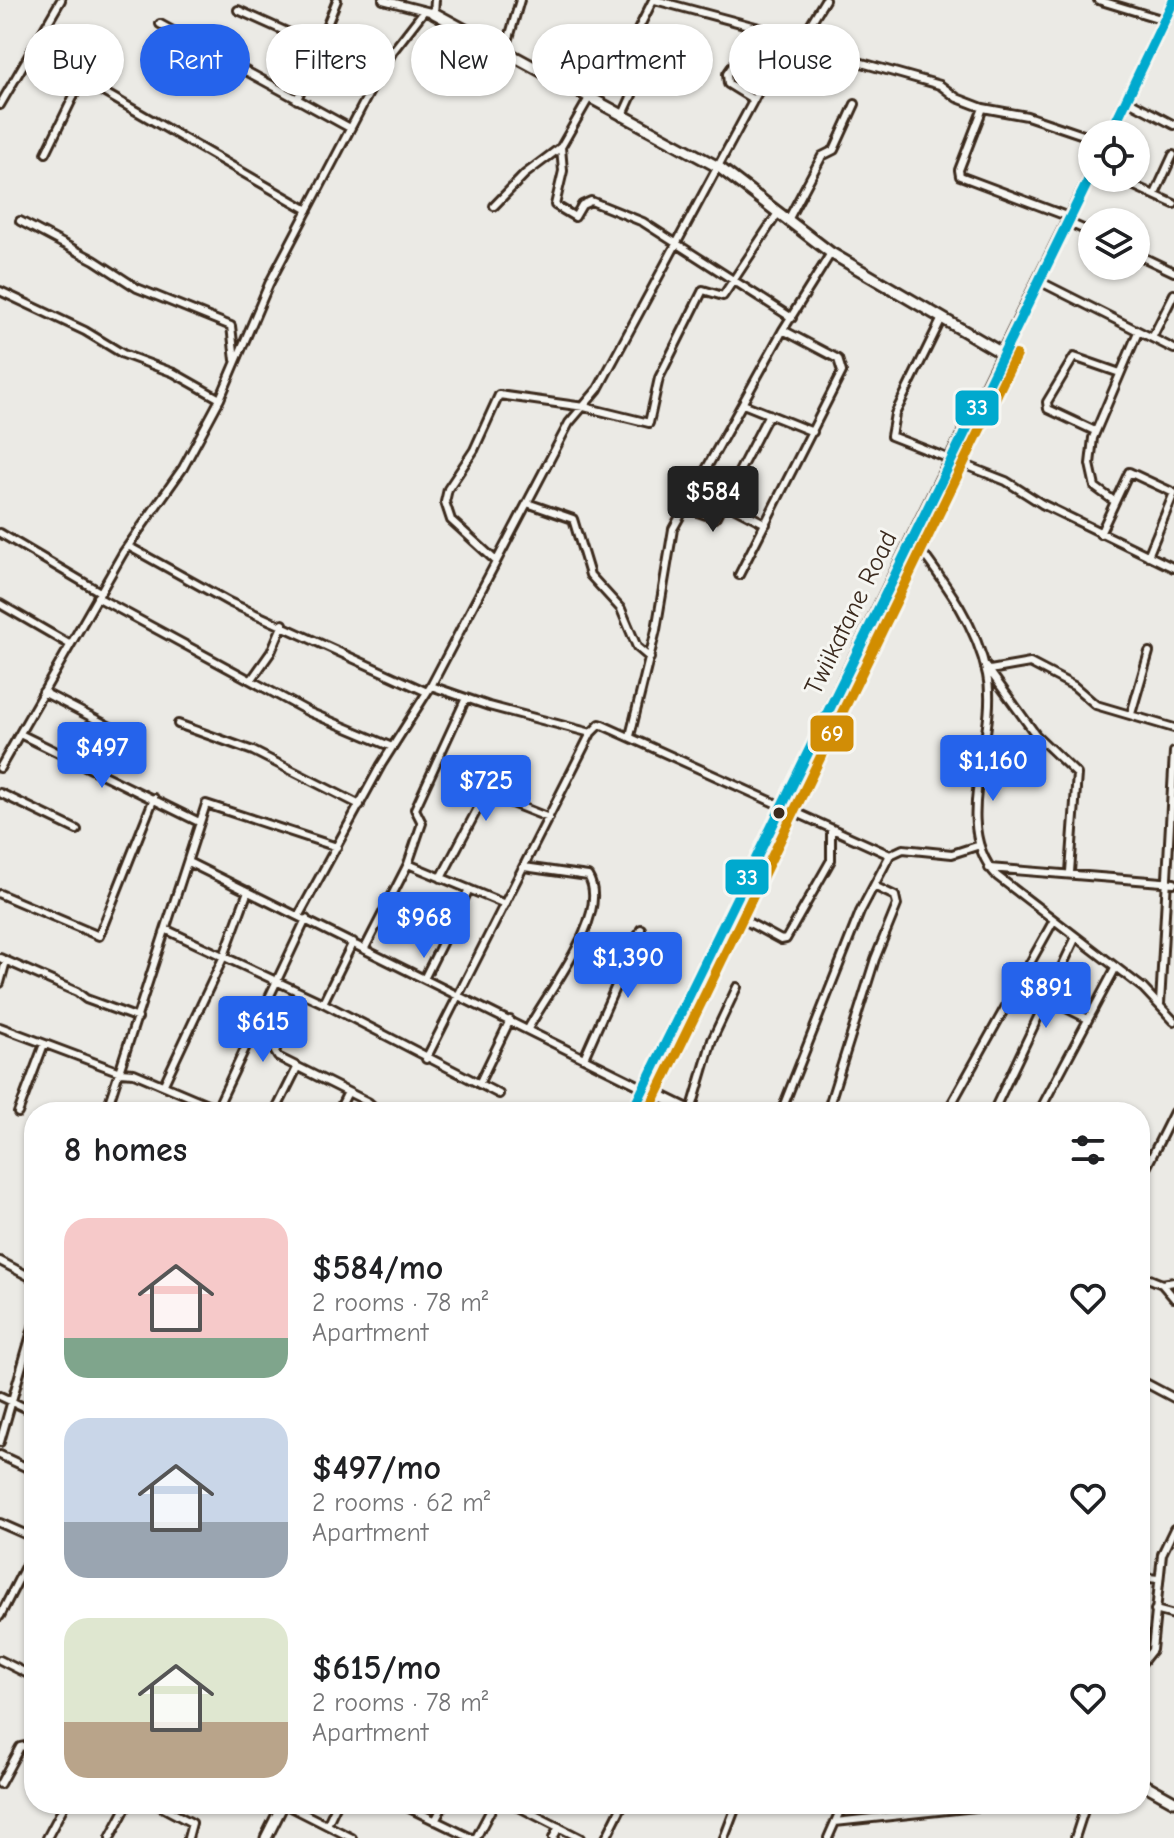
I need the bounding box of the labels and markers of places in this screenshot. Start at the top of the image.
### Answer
pin: $584 [666,466,760,534]
pin: $497 [55,722,149,790]
pin: $1,160 [928,735,1058,803]
pin: $725 [439,755,533,823]
unlabelled marker [771,805,787,821]
pin: $968 [377,892,471,960]
pin: $1,390 [563,932,693,1000]
pin: $891 [999,962,1093,1030]
pin: $615 [216,996,310,1064]

